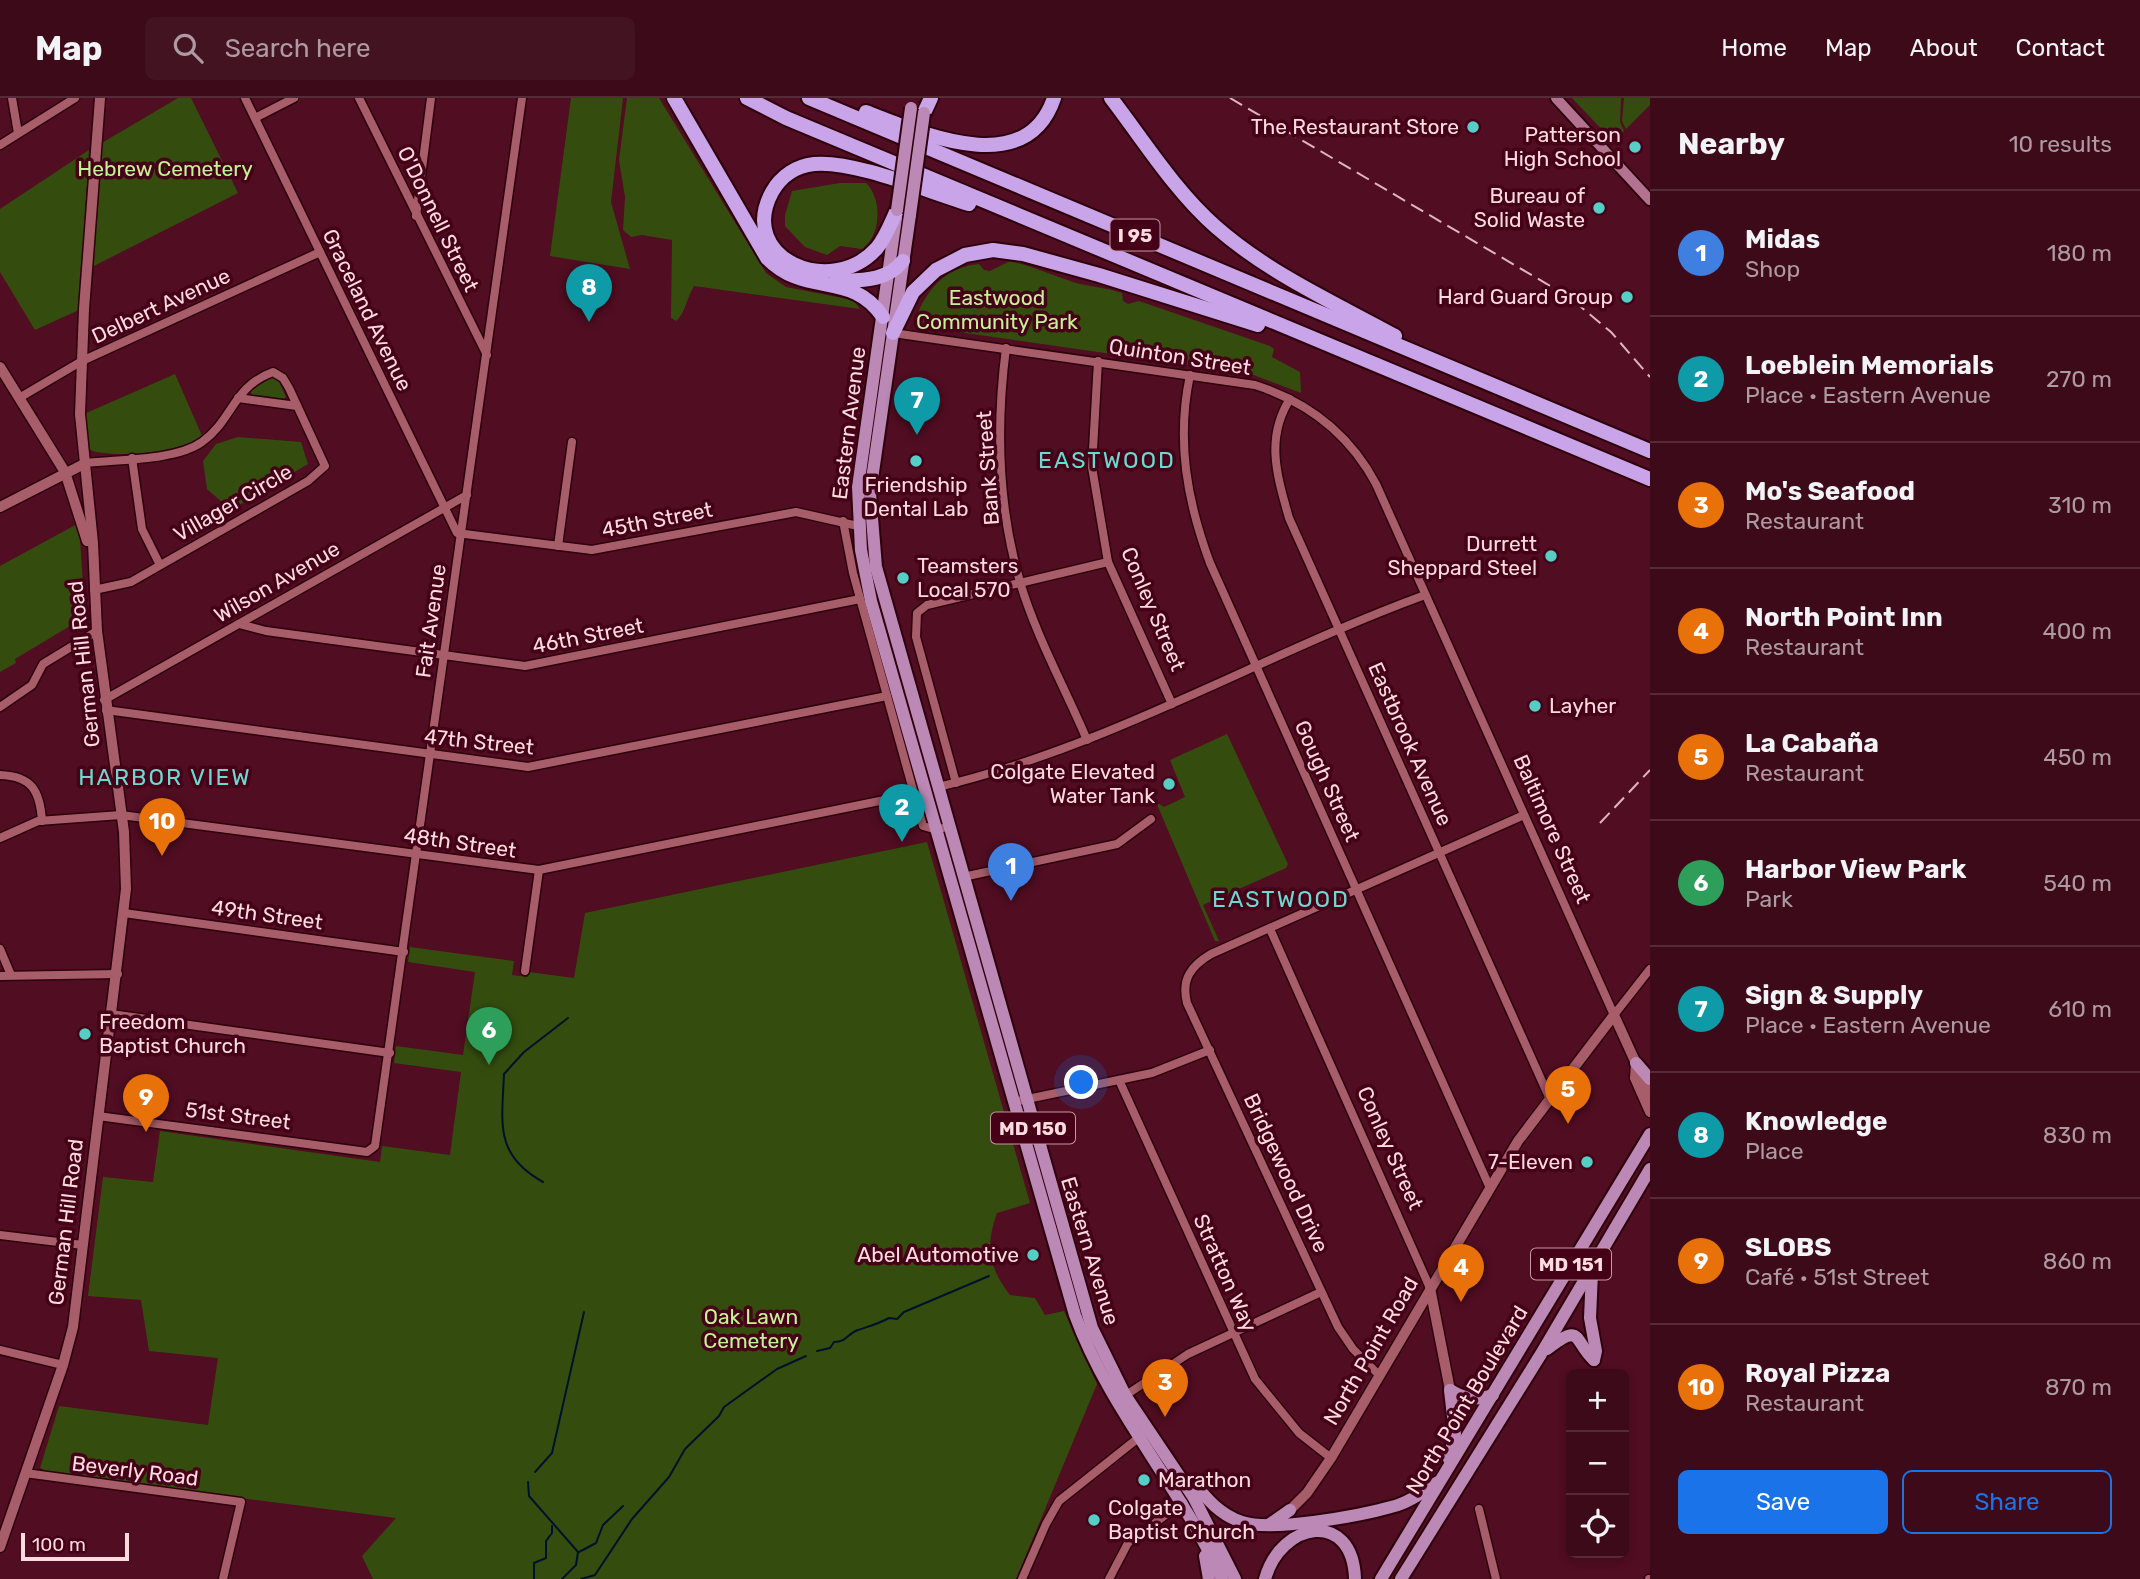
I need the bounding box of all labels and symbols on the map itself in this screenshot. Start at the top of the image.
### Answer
place label: The Restaurant Store [1251,114,1459,139]
marker: The Restaurant Store [1465,119,1481,135]
place label: Patterson High School [1504,122,1621,171]
marker: Patterson High School [1627,139,1643,155]
street label: O'Donnell Street [392,142,484,296]
park label: Hebrew Cemetery [77,156,253,181]
place label: Bureau of Solid Waste [1474,183,1585,232]
marker: Bureau of Solid Waste [1591,200,1607,216]
road number: I 95 [1110,220,1160,251]
street label: Graceland Avenue [317,225,418,395]
street label: Delbert Avenue [88,263,234,349]
pin: 8 [566,264,612,322]
place label: Hard Guard Group [1438,284,1613,309]
park label: Eastwood Community Park [916,285,1078,334]
marker: Hard Guard Group [1619,289,1635,305]
street label: Quinton Street [1107,333,1253,380]
street label: Eastern Avenue [827,345,870,501]
pin: 7 [894,377,940,435]
street label: Bank Street [971,410,1004,526]
district label: EASTWOOD [1038,446,1176,474]
marker: Friendship Dental Lab [908,453,924,469]
street label: Villager Circle [169,459,297,547]
place label: Friendship Dental Lab [864,472,968,521]
street label: 45th Street [599,497,714,543]
place label: Durrett Sheppard Steel [1387,531,1537,580]
street label: Wilson Avenue [210,536,344,628]
street label: Conley Street [1116,543,1191,674]
marker: Durrett Sheppard Steel [1543,548,1559,564]
place label: Teamsters Local 570 [917,553,1019,602]
street label: Fait Avenue [410,562,451,679]
marker: Teamsters Local 570 [895,570,911,586]
street label: German Hill Road [62,580,105,749]
street label: 46th Street [530,612,646,659]
street label: Eastbrook Avenue [1363,658,1458,829]
place label: Layher [1549,693,1616,718]
marker: Layher [1527,698,1543,714]
street label: Gough Street [1290,716,1365,845]
street label: 47th Street [423,723,535,760]
street label: Baltimore Street [1508,751,1596,907]
place label: Colgate Elevated Water Tank [990,759,1155,808]
district label: HARBOR VIEW [78,763,252,791]
marker: Colgate Elevated Water Tank [1161,776,1177,792]
pin: 2 [879,784,925,842]
pin: 10 [139,798,185,856]
street label: 48th Street [402,822,518,863]
pin: 1 [988,843,1034,901]
district label: EASTWOOD [1212,885,1350,913]
street label: 49th Street [210,894,324,935]
pin: 6 [466,1007,512,1065]
place label: Freedom Baptist Church [99,1009,246,1058]
marker: Freedom Baptist Church [77,1026,93,1042]
your location [1064,1065,1098,1099]
pin: 5 [1545,1066,1591,1124]
pin: 9 [123,1074,169,1132]
street label: Conley Street [1352,1082,1429,1213]
street label: Bridgewood Drive [1239,1089,1334,1256]
street label: 51st Street [184,1097,292,1134]
road number: MD 150 [991,1112,1075,1144]
street label: German Hill Road [43,1137,88,1307]
place label: 7-Eleven [1488,1149,1573,1174]
marker: 7-Eleven [1579,1154,1595,1170]
street label: Eastern Avenue [1056,1174,1125,1328]
street label: Stratton Way [1188,1210,1263,1336]
place label: Abel Automotive [857,1242,1019,1267]
pin: 4 [1438,1244,1484,1302]
marker: Abel Automotive [1025,1247,1041,1263]
road number: MD 151 [1531,1248,1611,1280]
street label: North Point Road [1318,1272,1423,1429]
street label: North Point Boulevard [1400,1301,1533,1499]
park label: Oak Lawn Cemetery [703,1304,799,1353]
pin: 3 [1142,1359,1188,1417]
street label: Beverly Road [70,1450,200,1491]
place label: Marathon [1158,1467,1251,1492]
marker: Marathon [1136,1472,1152,1488]
place label: Colgate Baptist Church [1108,1495,1255,1544]
marker: Colgate Baptist Church [1086,1512,1102,1528]
scale bar [21,1530,130,1562]

